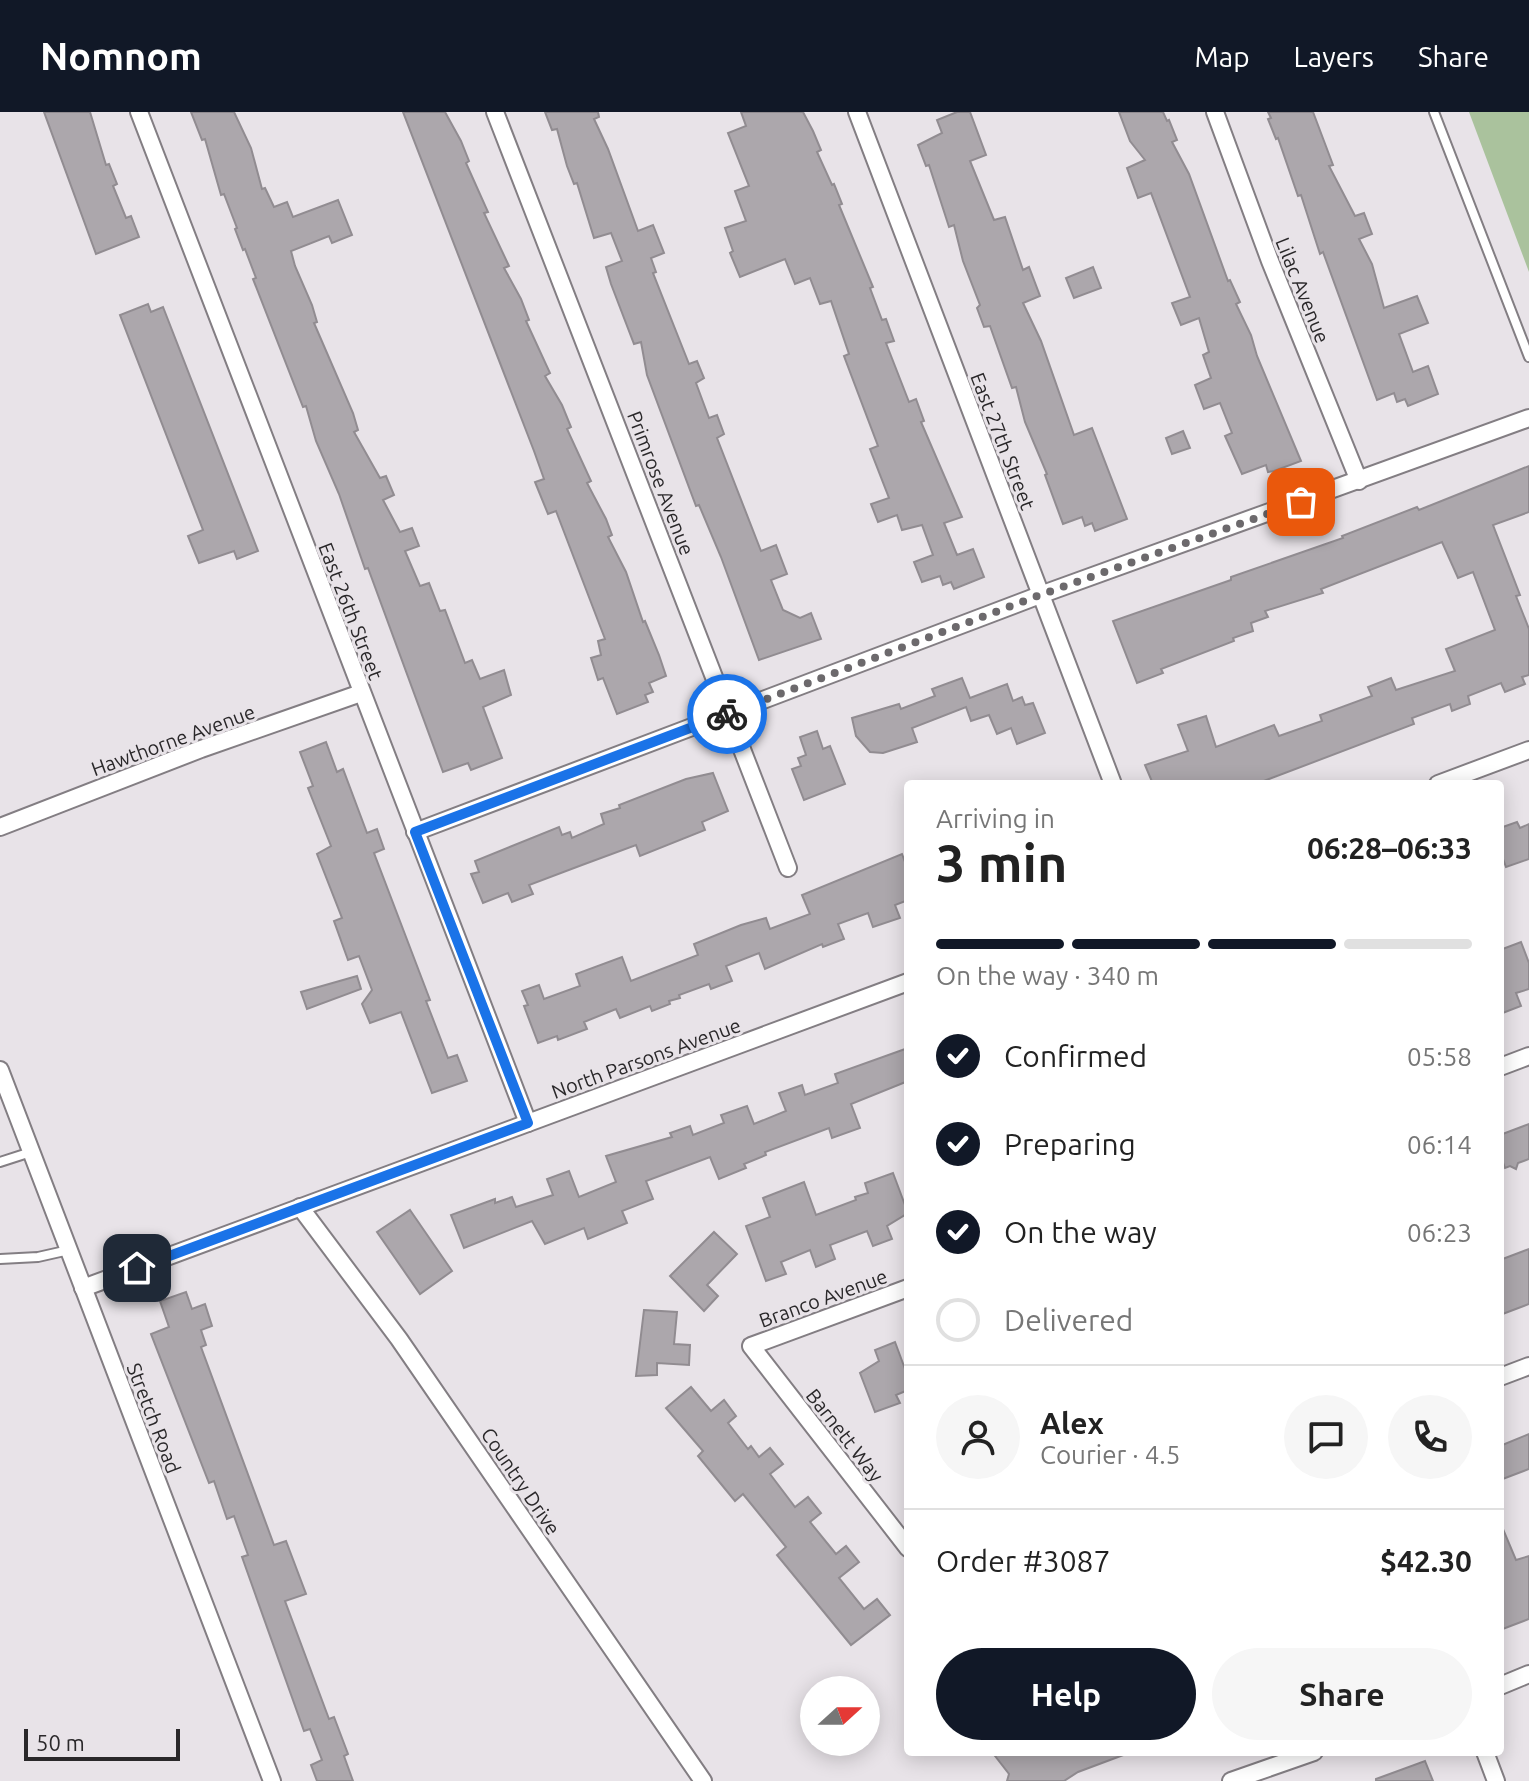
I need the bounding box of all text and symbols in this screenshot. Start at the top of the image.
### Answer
text: Nomnom [40,35,202,77]
text: Map [1194,41,1250,72]
text: Layers [1294,41,1374,72]
text: Share [1418,41,1489,72]
street label: Lilac Avenue [1271,234,1335,346]
street label: East 27th Street [966,369,1040,513]
street label: Primrose Avenue [623,408,699,558]
pin [1267,468,1335,536]
icon: bag [1279,480,1323,524]
street label: East 26th Street [314,539,388,683]
courier [687,674,767,754]
icon: bike [705,692,749,736]
street label: Hawthorne Avenue [88,700,258,780]
text: Arriving in [936,804,1055,833]
text: 06:28–06:33 [1307,831,1472,865]
text: 3 min [936,834,1067,892]
text: On the way · 340 m [936,961,1159,990]
street label: North Parsons Avenue [548,1013,744,1103]
icon: check [936,1034,980,1078]
text: Confirmed [1004,1039,1147,1073]
text: 05:58 [1407,1042,1472,1071]
icon: check [936,1122,980,1166]
text: Preparing [1004,1127,1136,1161]
text: 06:14 [1407,1130,1472,1159]
icon: check [936,1210,980,1254]
text: On the way [1004,1215,1157,1249]
text: 06:23 [1407,1218,1472,1247]
pin [103,1234,171,1302]
icon: home [115,1246,159,1290]
street label: Branco Avenue [756,1264,890,1332]
text: Delivered [1004,1303,1133,1337]
street label: Stretch Road [122,1360,186,1476]
street label: Barnett Way [802,1384,889,1486]
button: person [936,1395,1020,1479]
button: chat [1284,1395,1368,1479]
button: phone [1388,1395,1472,1479]
text: Alex [1040,1406,1104,1440]
street label: Country Drive [477,1423,565,1539]
text: Courier · 4.5 [1040,1440,1180,1469]
text: Order #3087 [936,1544,1110,1578]
text: $42.30 [1380,1544,1472,1578]
button: Help [936,1648,1196,1740]
button: Share [1212,1648,1472,1740]
north arrow [800,1676,880,1756]
map controls [800,1676,880,1756]
scale bar [24,1725,180,1761]
text: 50 m [36,1730,85,1755]

